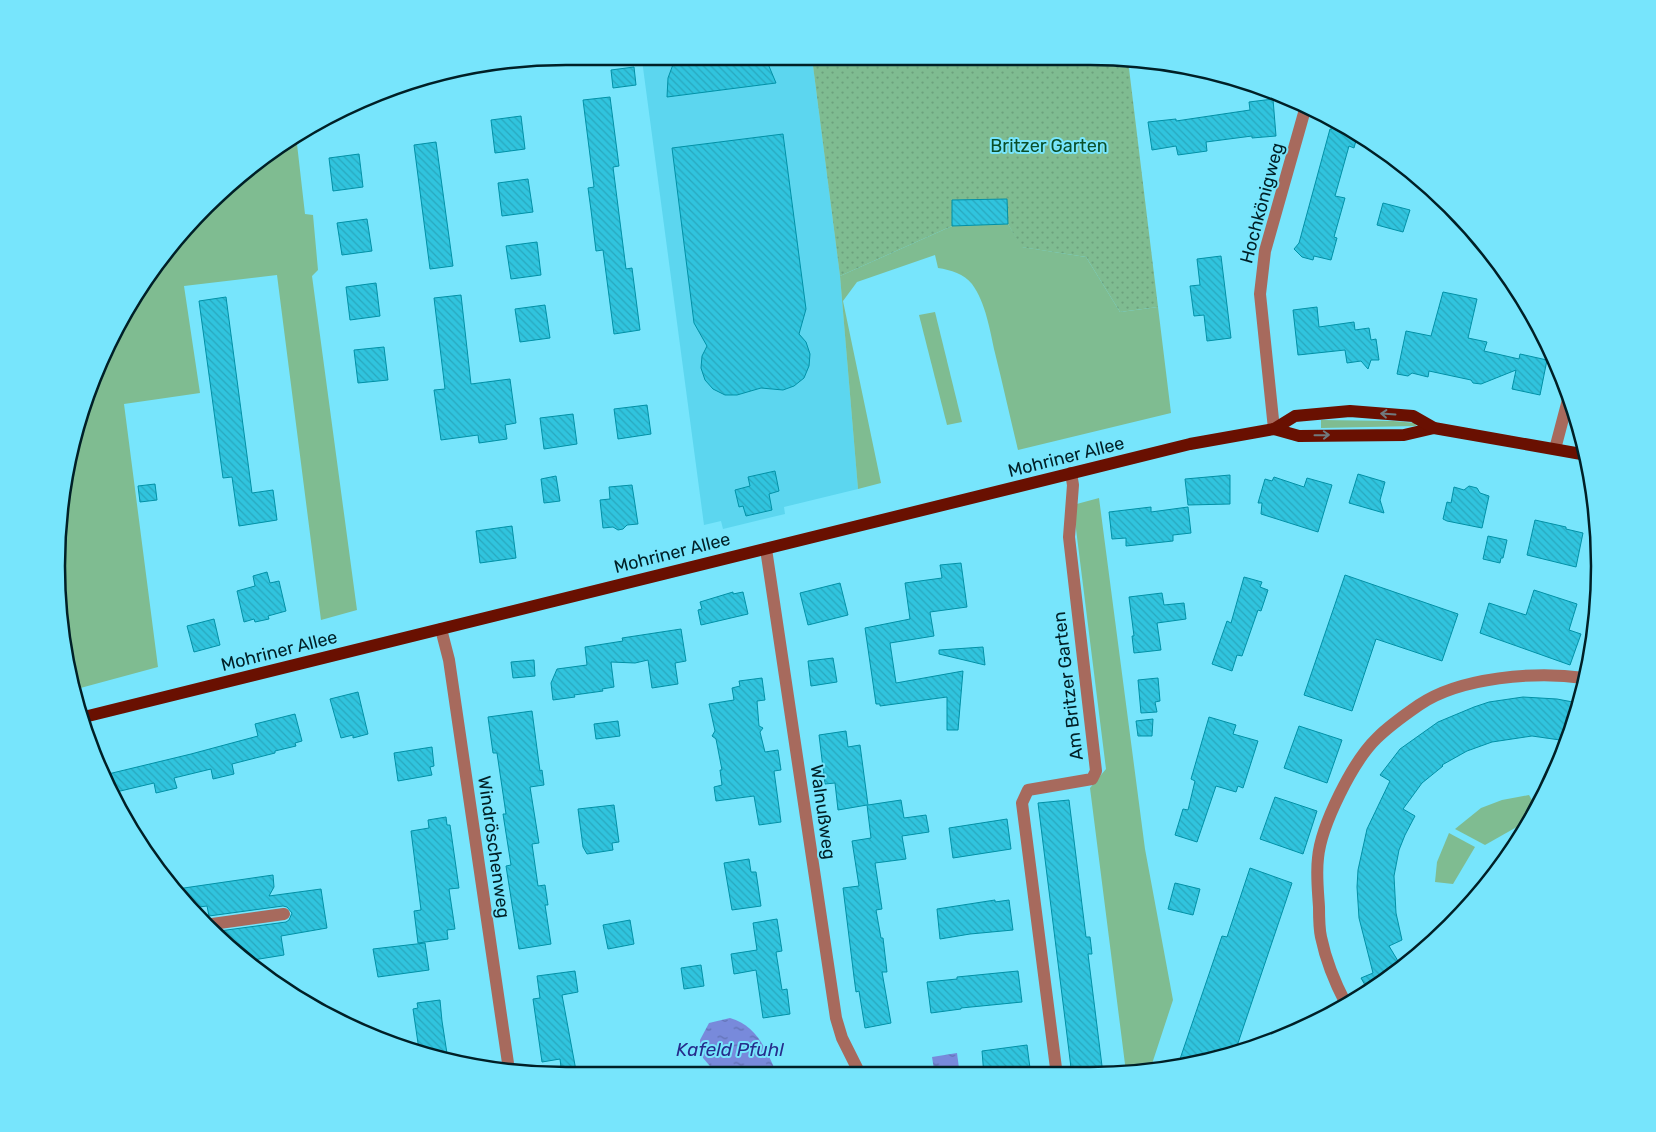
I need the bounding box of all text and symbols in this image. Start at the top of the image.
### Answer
park label: Britzer Garten [990,135,1108,157]
street label: Hochkönigweg [1235,140,1289,266]
one-way arrow [1381,410,1397,419]
one-way arrow [1314,431,1330,440]
street label: Mohriner Allee [1006,432,1126,482]
street label: Mohriner Allee [612,528,732,578]
street label: Am Britzer Garten [1048,610,1088,762]
street label: Mohriner Allee [219,626,339,676]
street label: Walnußweg [805,763,841,861]
street label: Windröschenweg [473,774,515,920]
water label: Kafeld Pfuhl [676,1038,784,1061]

